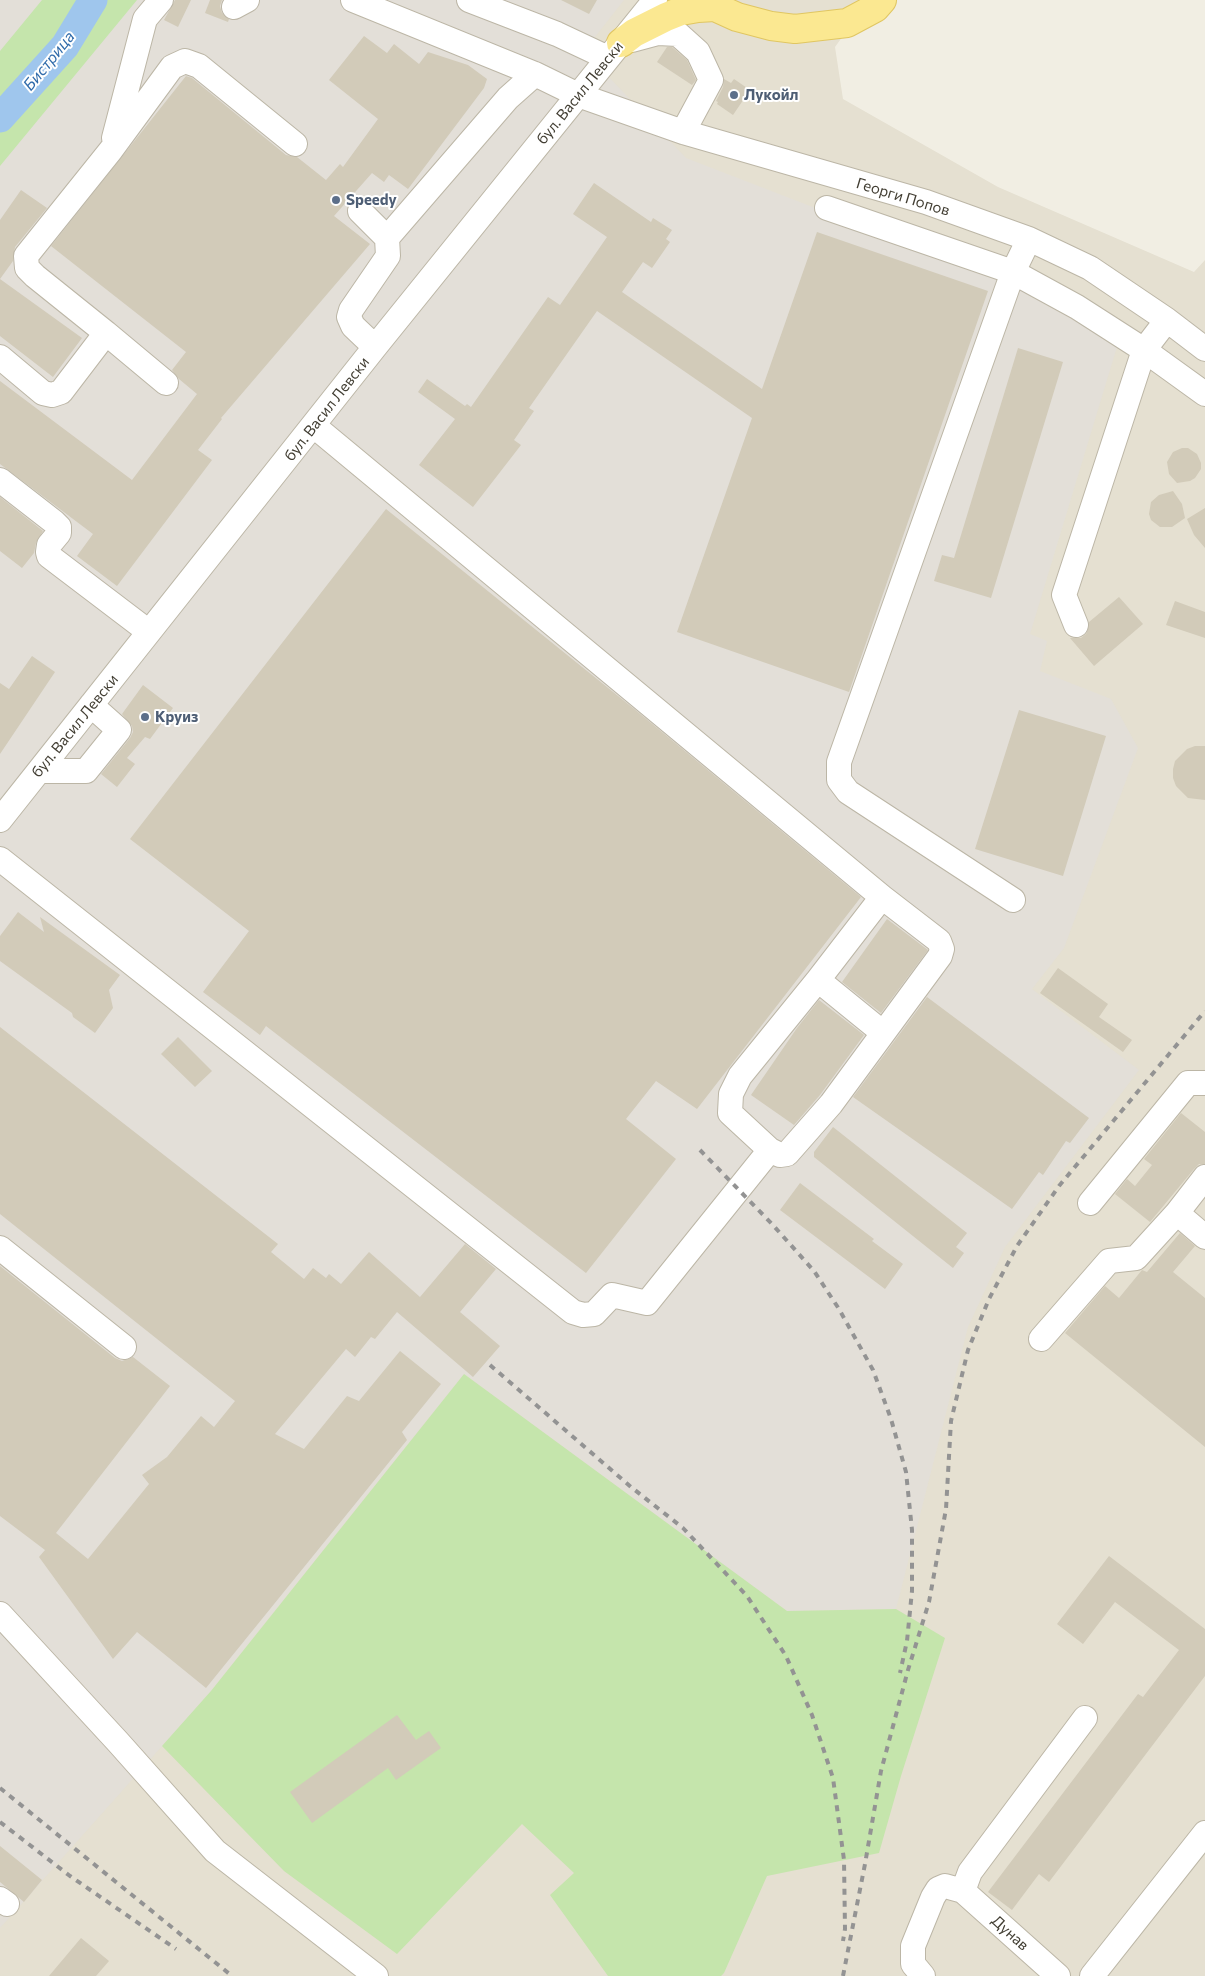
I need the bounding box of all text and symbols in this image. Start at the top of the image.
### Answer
water label: Бистрица [19,27,79,95]
street label: бул. Васил Левски [533,38,627,148]
place label: Лукойл [744,86,798,104]
marker: Лукойл [728,89,740,101]
street label: Георги Попов [854,174,952,220]
place label: Speedy [346,191,397,209]
marker: Speedy [330,194,342,206]
street label: бул. Васил Левски [281,353,373,465]
street label: бул. Васил Левски [28,671,122,781]
place label: Круиз [155,708,198,726]
marker: Круиз [139,711,151,723]
street label: Дунав [988,1912,1032,1954]

